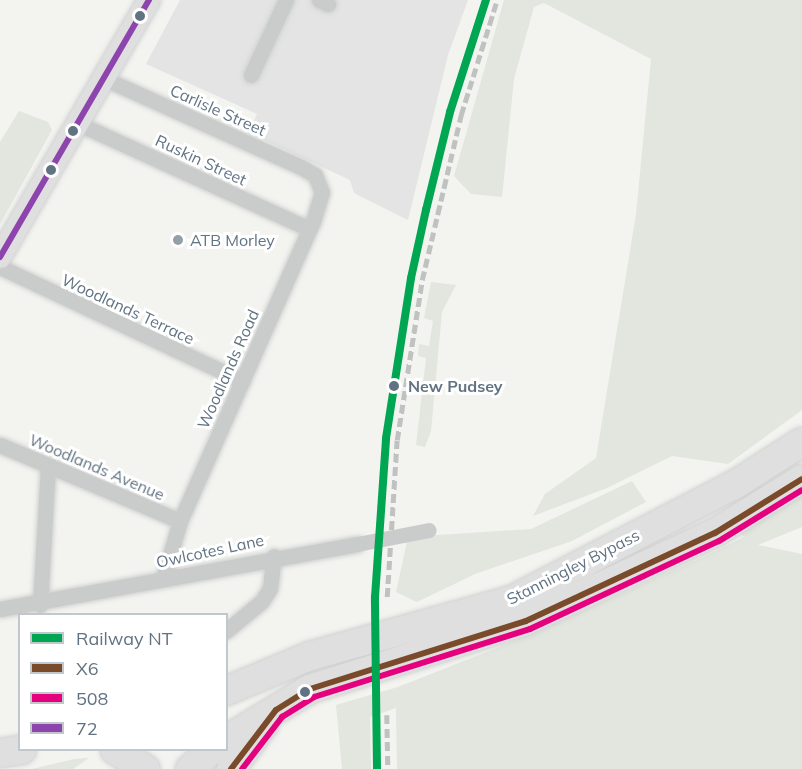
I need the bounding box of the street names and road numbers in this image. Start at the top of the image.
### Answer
street label: Carlisle Street [167,80,269,140]
street label: Ruskin Street [152,131,250,189]
street label: Woodlands Terrace [59,270,197,348]
street label: Woodlands Road [193,306,263,432]
street label: Woodlands Avenue [27,430,167,504]
street label: Stanningley Bypass [503,525,643,609]
street label: Owlcotes Lane [154,530,266,572]

